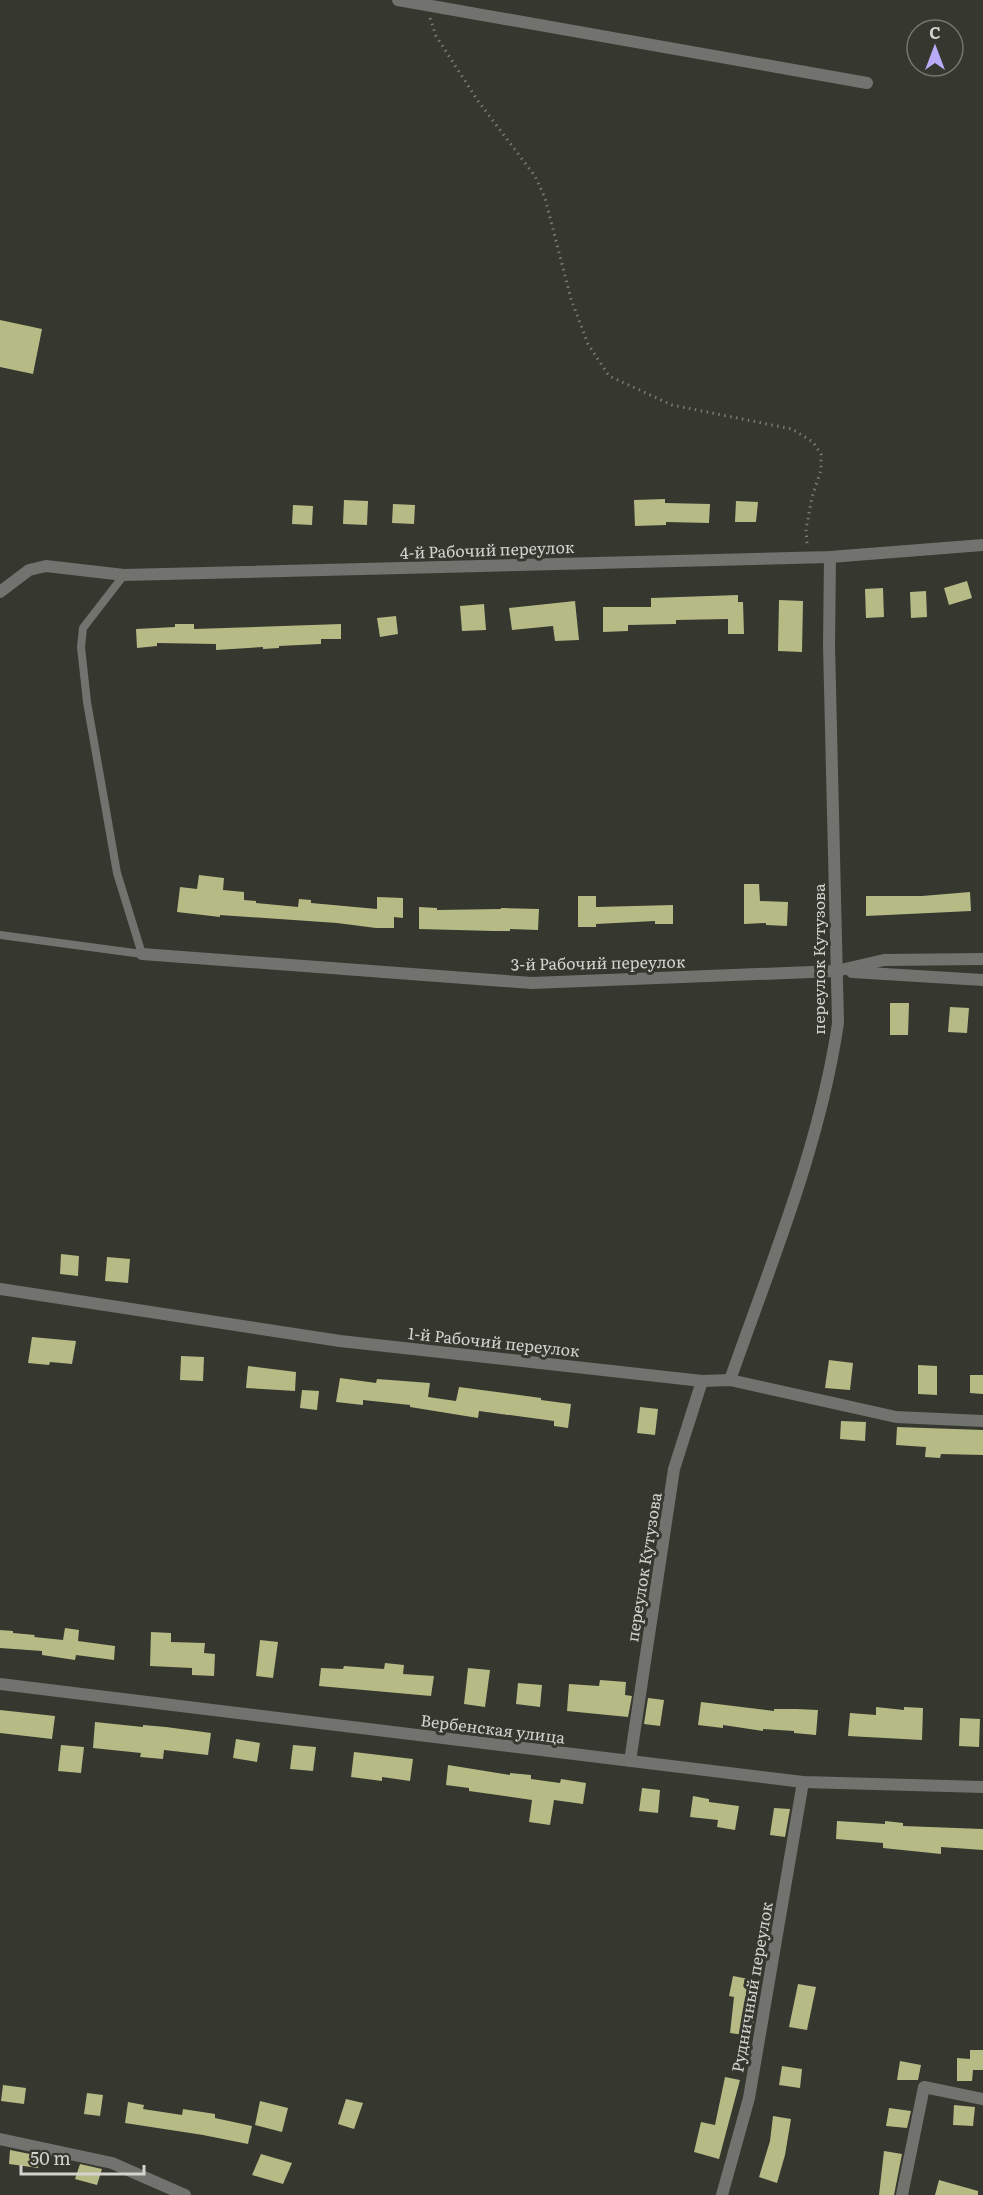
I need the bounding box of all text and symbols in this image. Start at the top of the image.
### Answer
north arrow [905,18,965,78]
text: С [929,20,941,44]
street label: 4-й Рабочий переулок [399,534,575,564]
street label: переулок Кутузова [806,883,830,1035]
street label: 3-й Рабочий переулок [510,948,686,976]
street label: 1-й Рабочий переулок [407,1320,582,1362]
street label: переулок Кутузова [619,1490,667,1644]
street label: Вербенская улица [419,1707,567,1749]
street label: Рудничный переулок [724,1899,778,2074]
scale bar [21,2138,144,2176]
text: 50 m [30,2144,71,2171]

